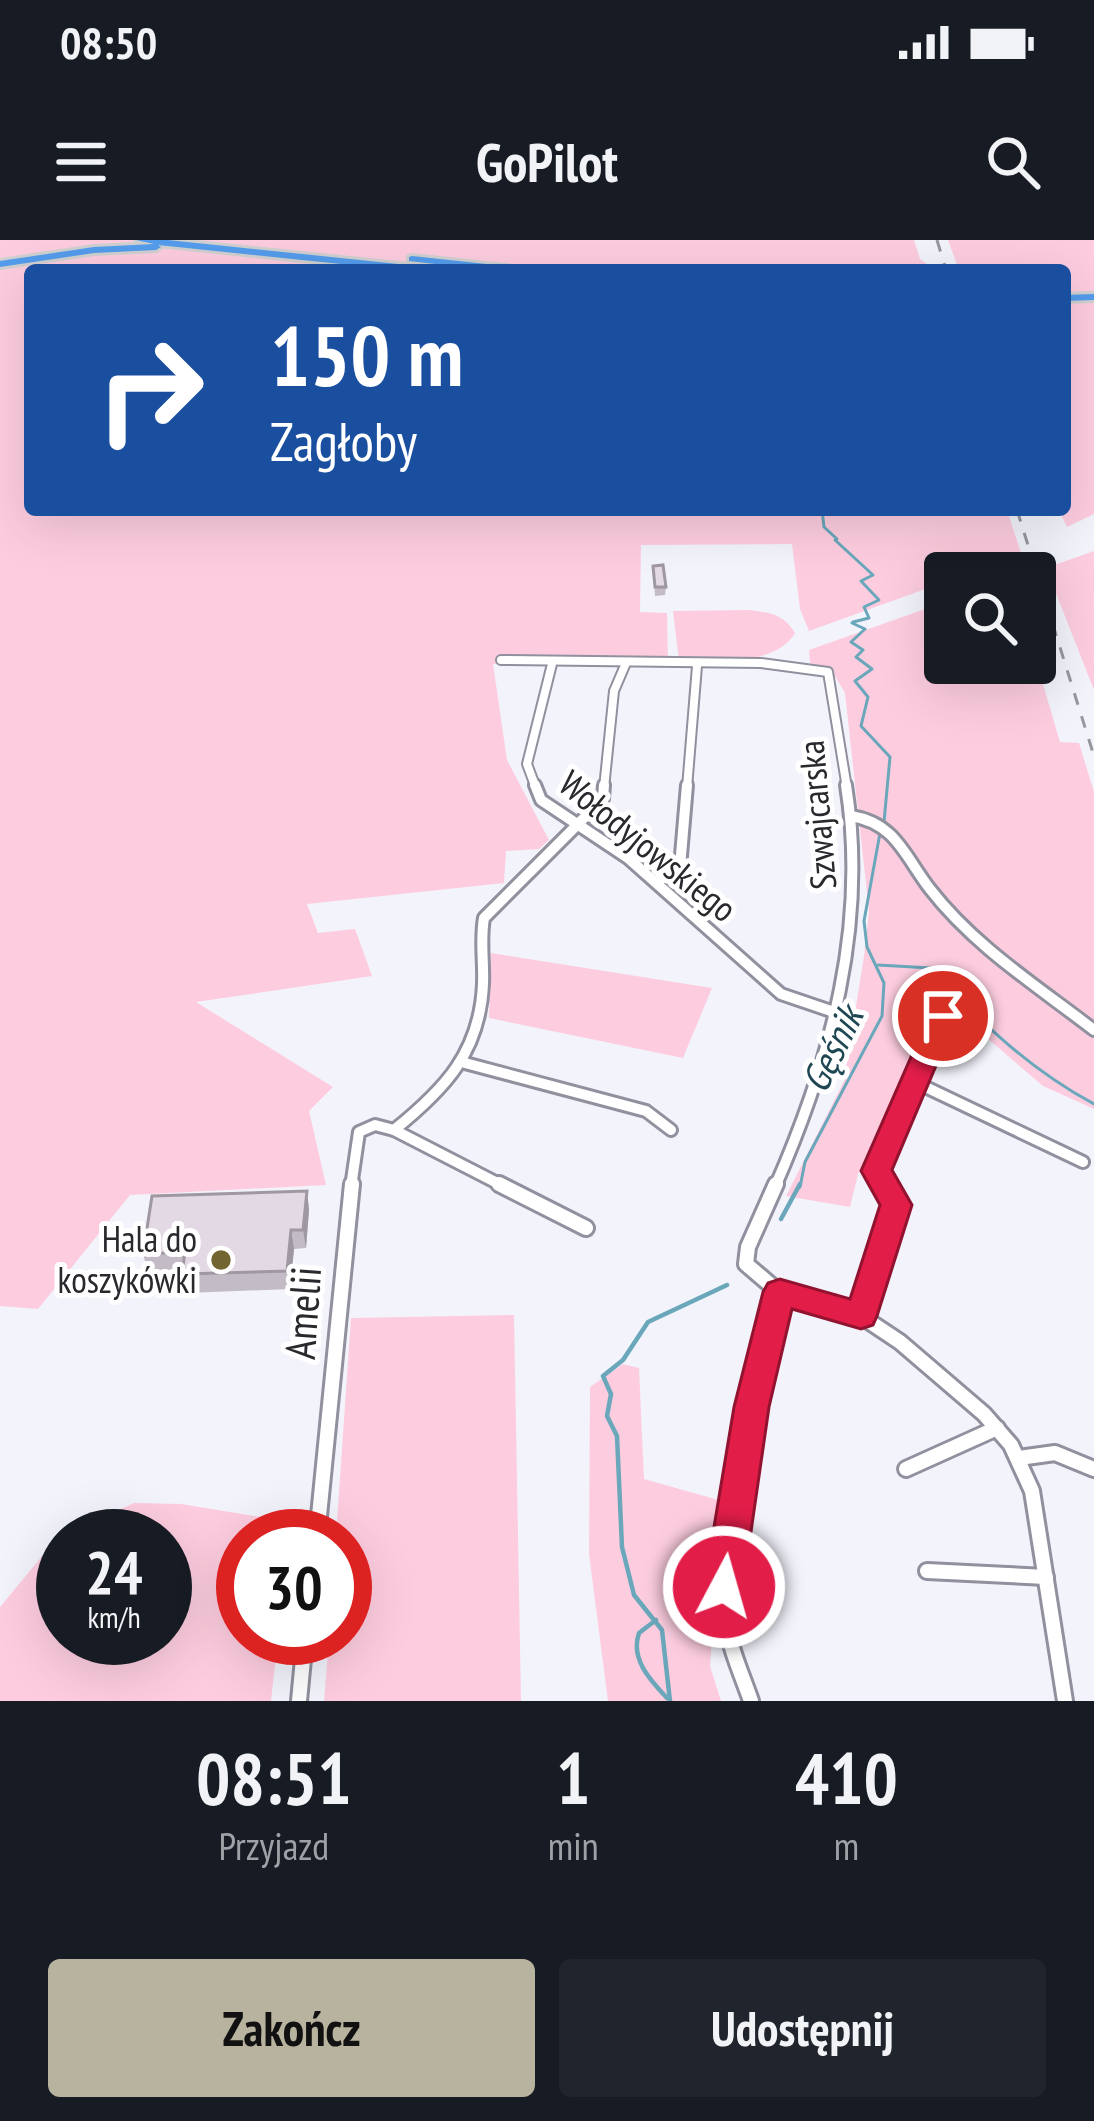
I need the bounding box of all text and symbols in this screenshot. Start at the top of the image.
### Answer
text: 08:50 [60,13,157,71]
text: GoPilot [476,127,618,197]
icon: menu [48,129,114,195]
icon: search [980,129,1046,195]
text: 150 m [270,300,463,409]
icon: right [72,312,228,468]
text: Zagłoby [270,406,417,476]
map controls [924,552,1056,684]
button: search [924,552,1056,684]
street label: Szwajcarska [787,739,846,891]
street label: Wołodyjowskiego [550,760,747,932]
pin [892,965,994,1067]
icon: arrive [910,983,976,1049]
water label: Gęśnik [789,993,876,1100]
place label: Hala do koszykówki [58,1215,197,1303]
marker: Hala do koszykówki [208,1247,234,1273]
street label: Amelii [272,1265,333,1361]
speed limit sign: 30 [216,1509,372,1665]
position arrow [661,1524,787,1650]
text: 24 [85,1533,143,1611]
text: km/h [87,1597,141,1636]
text: 08:51 [196,1731,352,1824]
text: 1 [556,1731,590,1824]
text: 410 [795,1731,898,1824]
text: Przyjazd [219,1820,329,1871]
text: min [548,1820,599,1871]
text: m [834,1820,859,1871]
button: Zakończ [48,1959,535,2097]
button: Udostępnij [559,1959,1046,2097]

